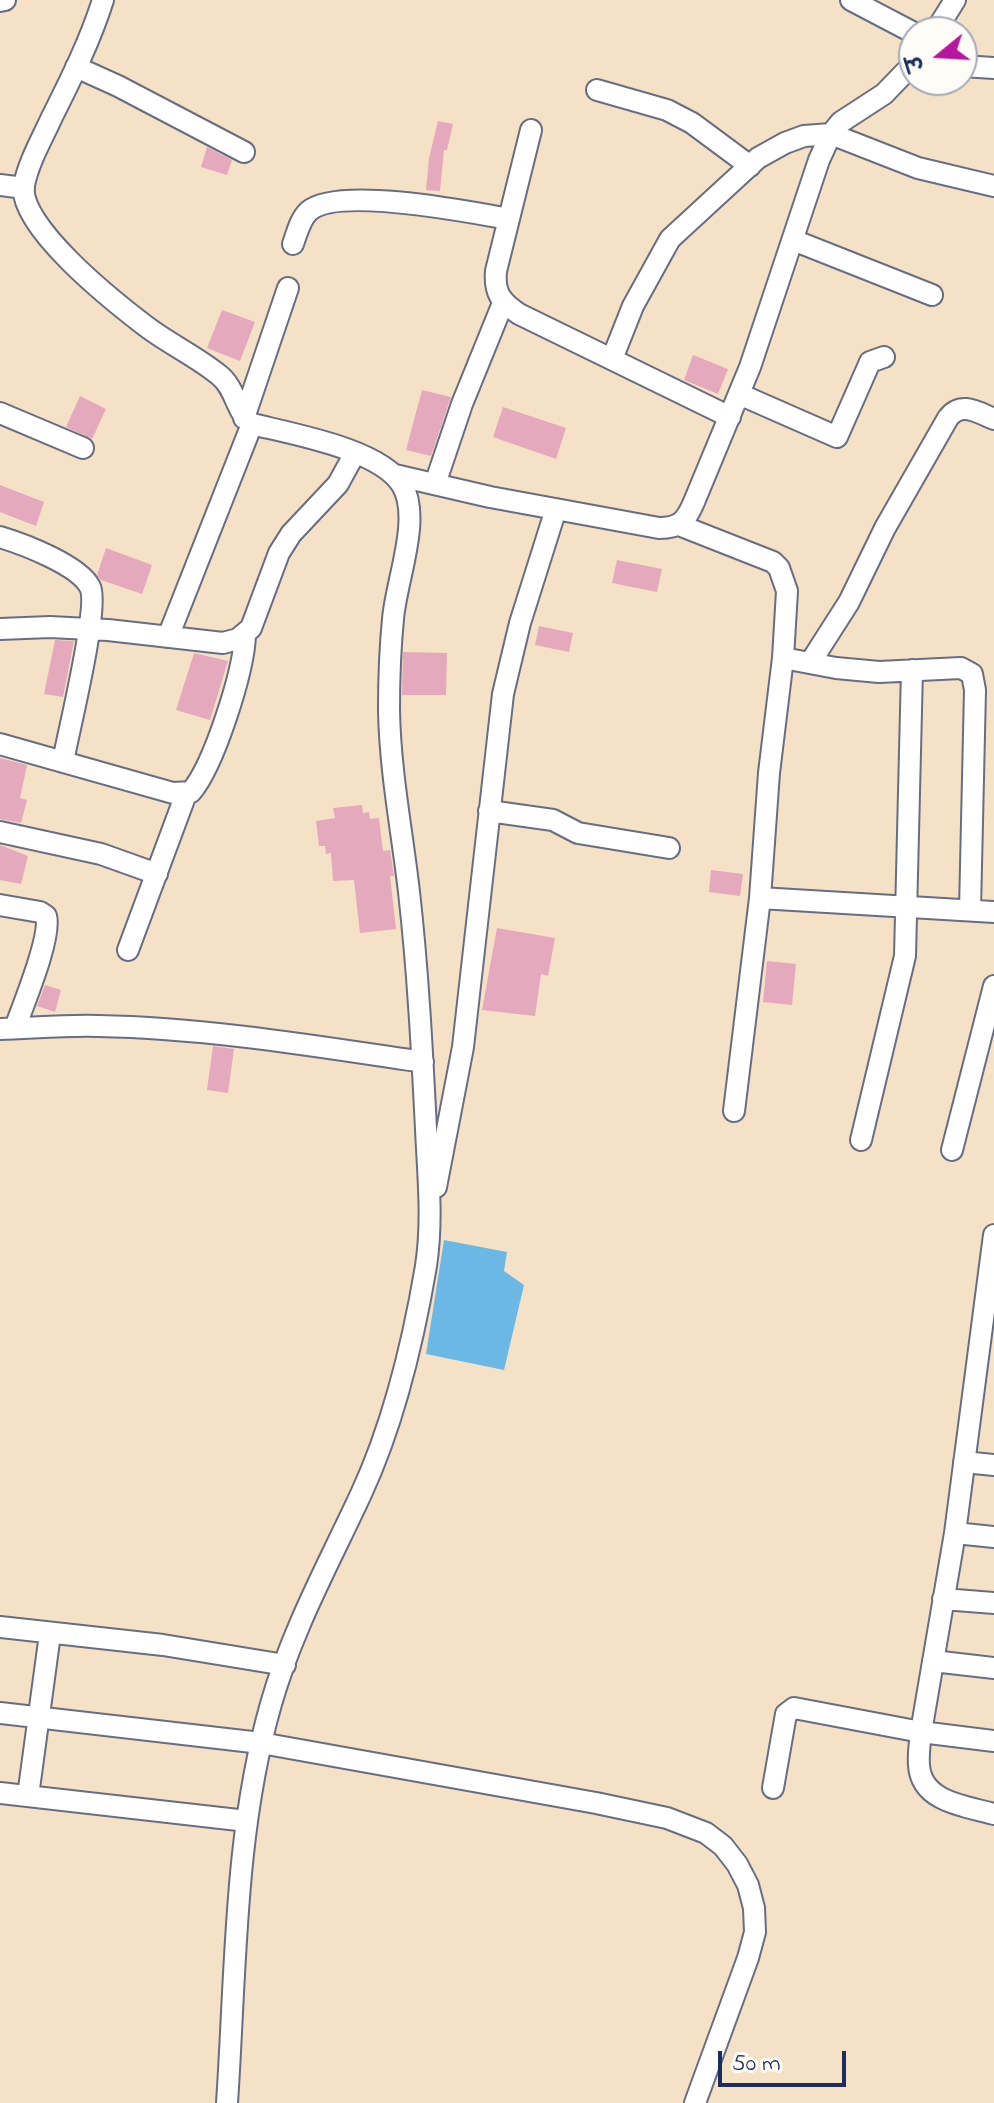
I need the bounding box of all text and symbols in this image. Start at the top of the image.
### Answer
north arrow [898,16,978,96]
text: उ [900,51,935,75]
scale bar [722,2035,850,2085]
text: 50 m [732,2047,781,2082]

